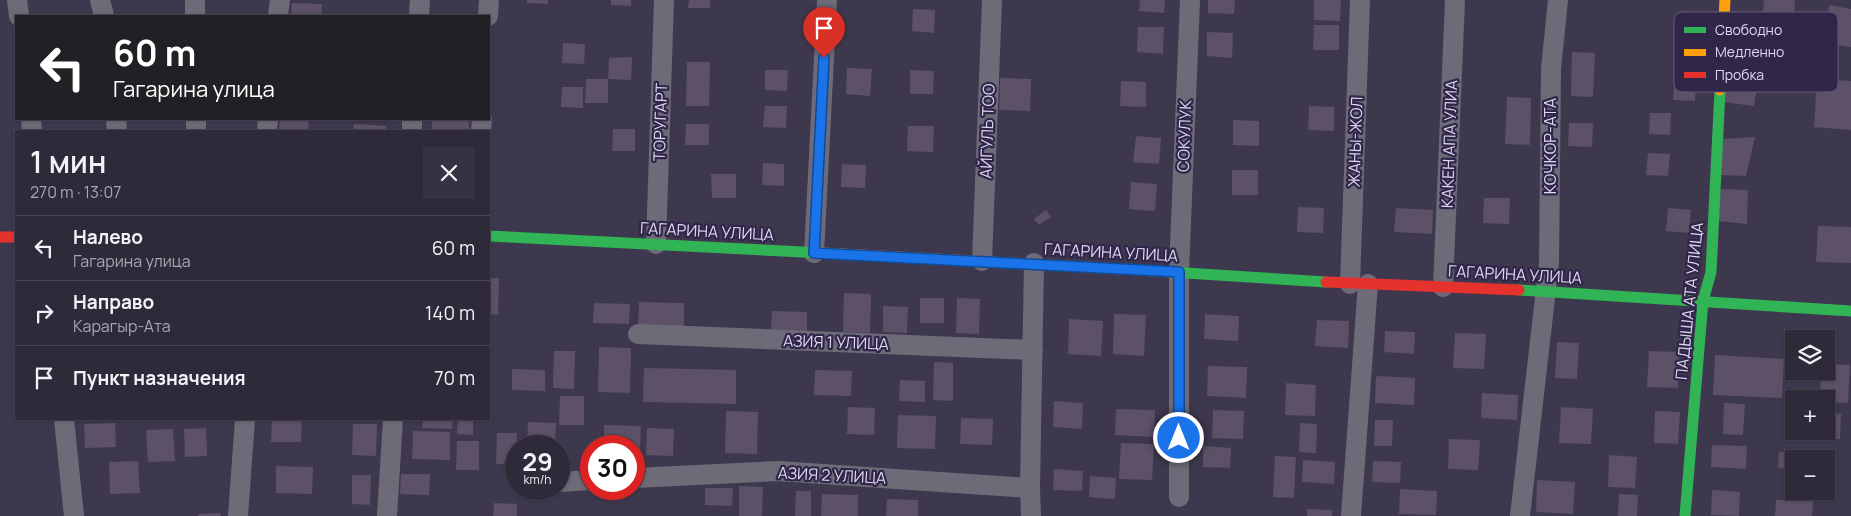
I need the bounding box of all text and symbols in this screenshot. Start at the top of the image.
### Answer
pin [803,7,845,58]
legend [1674,12,1838,92]
icon: arrive [810,14,838,42]
text: Свободно [1715,20,1782,39]
text: 60 m [113,29,196,77]
icon: left [30,35,95,100]
text: Медленно [1715,42,1784,61]
text: Пробка [1715,65,1764,84]
text: Гагарина улица [113,74,275,104]
street label: КАКЕН АПА УЛИА [1436,80,1462,208]
street label: ТОРУГАРТ [648,82,672,161]
street label: АЙГУЛЬ ТОО [974,83,1000,179]
street label: ЖАНЫ-ЖОЛ [1342,96,1368,188]
street label: КОЧКОР-АТА [1539,98,1561,194]
street label: СОКУЛУК [1172,99,1196,172]
text: 1 мин [30,141,106,182]
button: close [423,147,475,199]
text: 270 m · 13:07 [30,181,121,203]
street label: ГАГАРИНА УЛИЦА [639,217,775,245]
street label: ПАДЫША АТА УЛИЦА [1670,221,1708,381]
text: Налево [73,224,143,250]
icon: left [30,234,58,262]
text: 60 m [432,235,475,261]
street label: ГАГАРИНА УЛИЦА [1043,238,1179,266]
text: Гагарина улица [73,250,191,272]
street label: ГАГАРИНА УЛИЦА [1447,260,1583,288]
text: Направо [73,289,154,315]
icon: right [30,299,58,327]
text: 140 m [425,300,475,326]
text: Карагыр-Ата [73,315,171,337]
street label: АЗИЯ 1 УЛИЦА [783,329,889,355]
map controls [1785,330,1835,500]
button: layers [1785,330,1835,380]
icon: arrive [30,364,58,392]
text: Пункт назначения [73,365,246,391]
text: 70 m [434,365,475,391]
button: + [1785,390,1835,440]
position arrow [1152,411,1204,463]
speed limit sign: 30 [580,435,645,500]
text: 29 [522,444,553,479]
button: − [1785,450,1835,500]
street label: АЗИЯ 2 УЛИЦА [777,461,887,489]
text: km/h [524,471,551,488]

